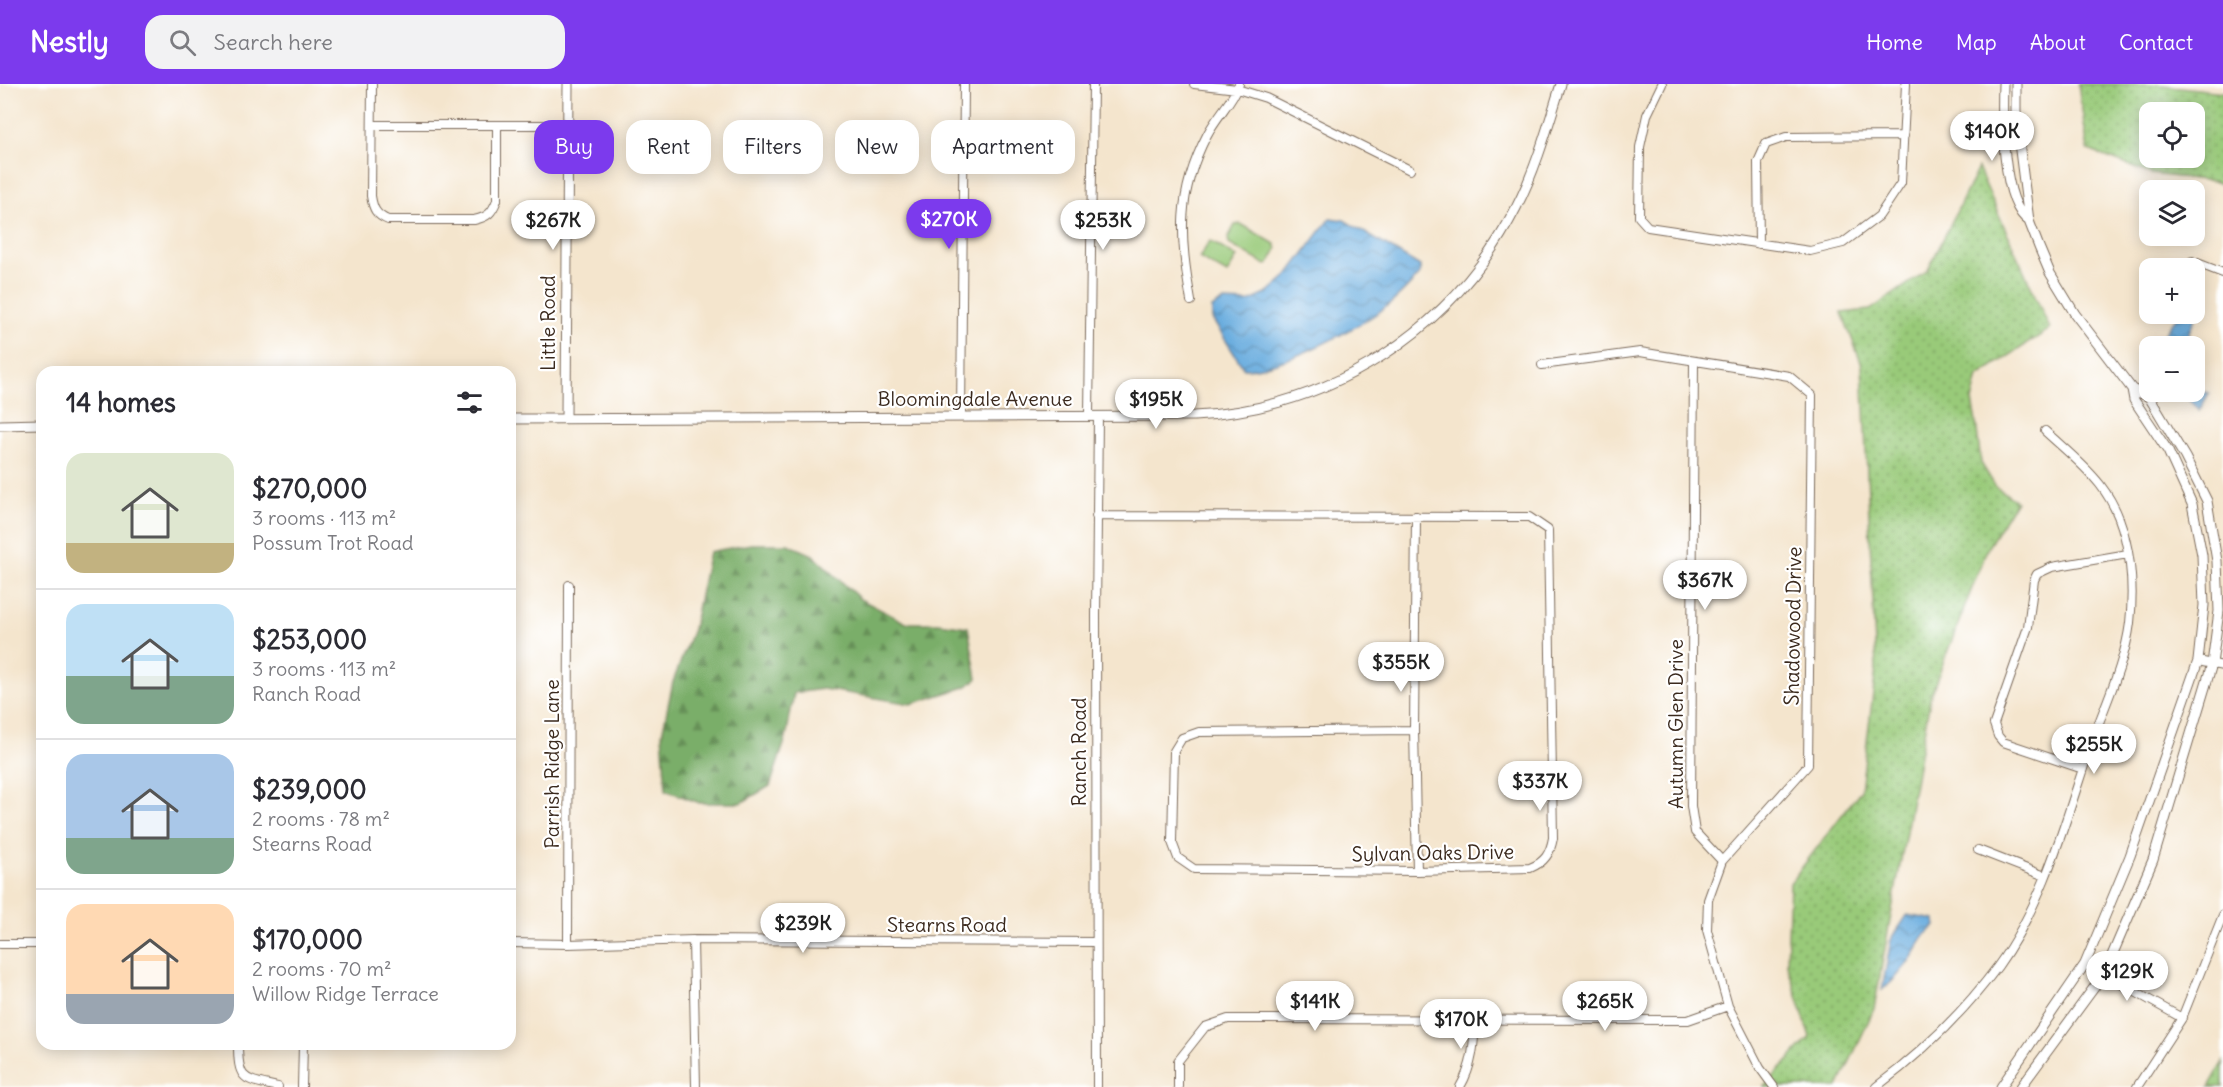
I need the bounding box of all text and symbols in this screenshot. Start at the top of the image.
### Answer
search box [145,15,565,69]
text: Nestly [30,24,109,60]
icon: search [166,26,199,59]
text: Search here [214,28,333,56]
text: Home [1866,29,1923,56]
text: Map [1956,29,1997,56]
text: About [2030,29,2086,56]
text: Contact [2119,29,2193,56]
map controls [2139,102,2205,402]
button: locate [2139,102,2205,168]
pin: $140K [1950,111,2034,162]
text: $140K [1964,118,2020,143]
chip: Buy [534,120,614,174]
chip: Rent [626,120,711,174]
chip: Filters [723,120,823,174]
chip: New [835,120,919,174]
chip: Apartment [931,120,1075,174]
button: layers [2139,180,2205,246]
pin: $270K [907,199,991,250]
pin: $267K [511,200,595,251]
pin: $253K [1061,200,1145,251]
text: $270K [920,206,978,231]
text: $267K [525,207,581,232]
text: $253K [1074,207,1132,232]
button: + [2139,258,2205,324]
street label: Little Road [535,275,560,371]
button: − [2139,336,2205,402]
pin: $195K [1114,379,1198,430]
text: 14 homes [66,386,176,419]
icon: filters [453,386,486,419]
street label: Bloomingdale Avenue [877,386,1073,411]
text: $195K [1129,386,1183,411]
text: $270,000 [252,472,367,505]
icon: home [114,477,186,549]
text: 3 rooms · 113 m² [252,505,396,530]
text: Possum Trot Road [252,530,414,555]
street label: Shadowood Drive [1779,546,1806,706]
pin: $367K [1663,560,1747,611]
text: $367K [1677,567,1733,592]
text: $253,000 [252,623,367,656]
icon: home [114,628,186,700]
street label: Autumn Glen Drive [1663,639,1688,809]
pin: $355K [1359,642,1443,693]
text: $355K [1372,649,1430,674]
text: 3 rooms · 113 m² [252,656,396,681]
street label: Parrish Ridge Lane [539,679,564,849]
text: Ranch Road [252,681,361,706]
street label: Ranch Road [1066,697,1091,807]
pin: $255K [2052,724,2136,775]
text: $255K [2065,731,2123,756]
pin: $337K [1498,761,1582,812]
text: $337K [1512,768,1568,793]
text: $239,000 [252,773,367,806]
icon: home [114,778,186,850]
text: 2 rooms · 78 m² [252,806,390,831]
text: Stearns Road [252,831,372,856]
street label: Sylvan Oaks Drive [1351,839,1514,866]
pin: $239K [761,903,845,954]
text: $239K [774,910,832,935]
street label: Stearns Road [887,912,1007,937]
text: $170,000 [252,923,363,956]
icon: home [114,928,186,1000]
pin: $129K [2085,951,2169,1002]
text: 2 rooms · 70 m² [252,956,392,981]
text: $129K [2100,958,2154,983]
text: Willow Ridge Terrace [252,981,439,1006]
pin: $141K [1273,981,1357,1032]
pin: $265K [1563,981,1647,1032]
text: $141K [1290,988,1340,1013]
text: $265K [1576,988,1634,1013]
pin: $170K [1419,999,1503,1050]
text: $170K [1434,1006,1488,1031]

